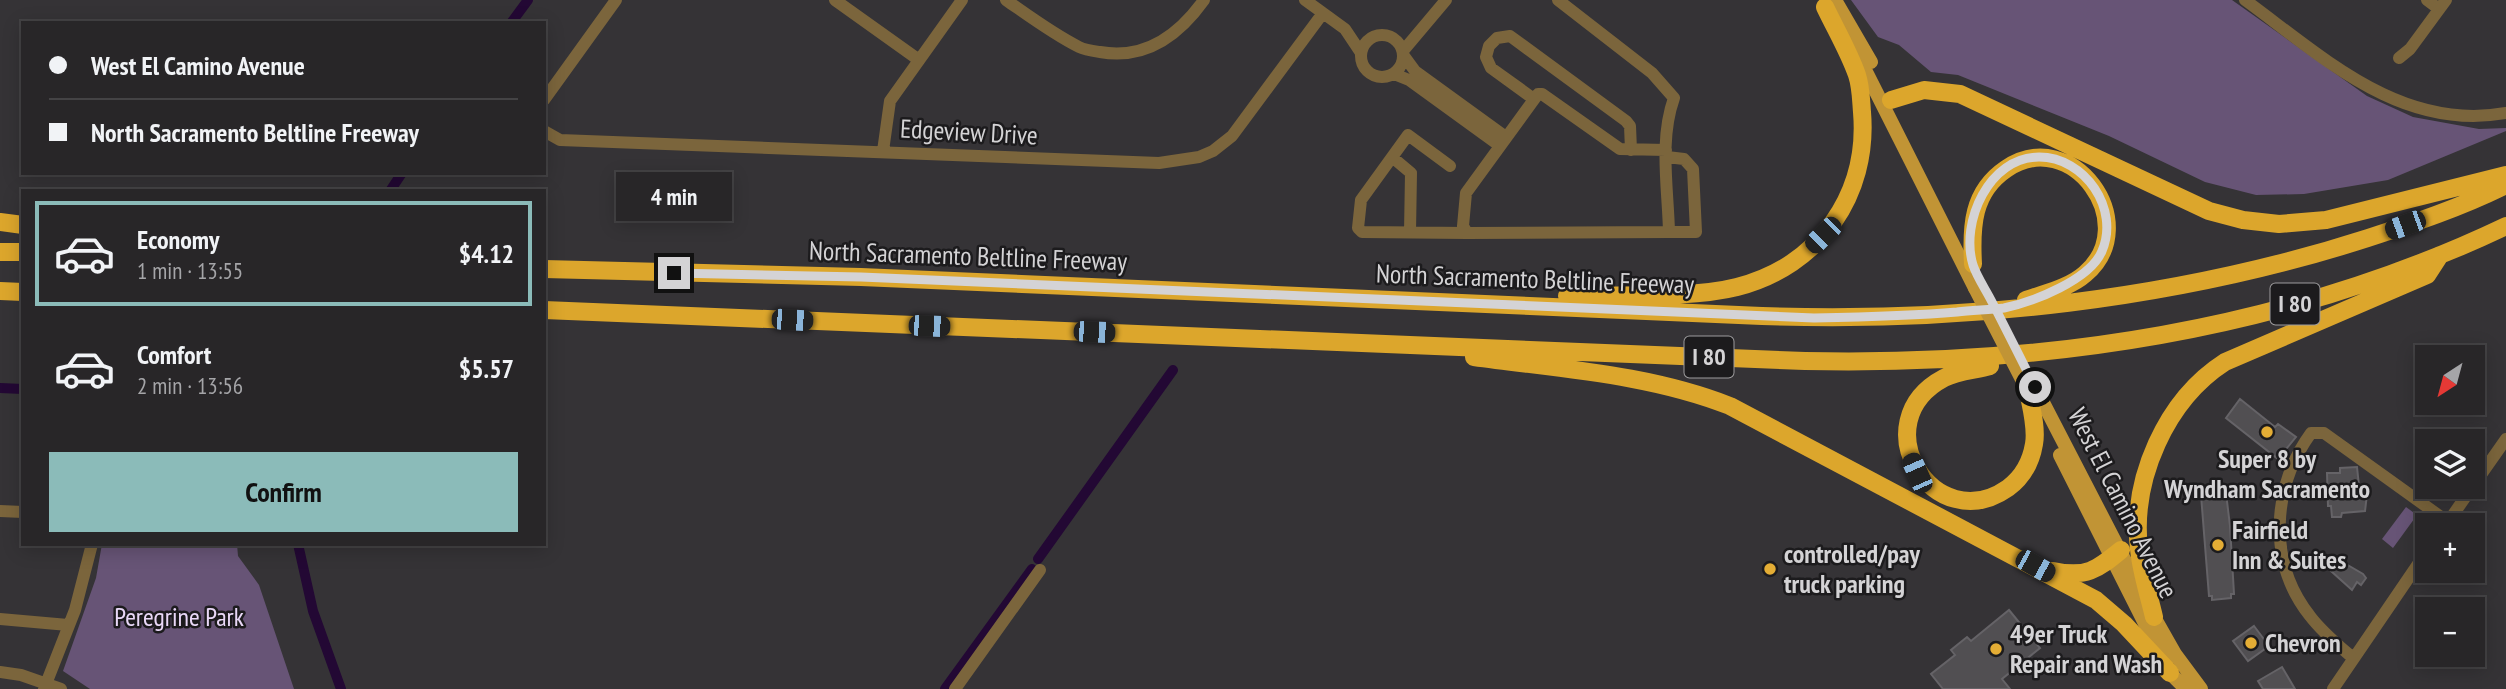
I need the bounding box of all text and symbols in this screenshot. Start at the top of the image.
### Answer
text: West El Camino Avenue [91,49,305,82]
street label: Edgeview Drive [899,111,1039,152]
text: North Sacramento Beltline Freeway [91,116,419,149]
callout: 4 min [616,172,732,220]
text: 4 min [651,182,697,211]
car [2382,208,2429,242]
car [1801,213,1846,257]
icon: car [53,222,116,285]
text: Economy [137,223,219,256]
street label: North Sacramento Beltline Freeway [808,233,1128,278]
text: $4.12 [459,237,514,270]
text: 1 min · 13:55 [137,256,243,285]
street label: North Sacramento Beltline Freeway [1375,256,1695,301]
route end [658,257,690,289]
road number: I 80 [2270,284,2320,324]
car [771,308,814,332]
car [908,315,951,337]
car [1073,321,1116,343]
road number: I 80 [1684,336,1734,378]
icon: car [53,337,116,400]
text: Comfort [137,338,211,371]
north arrow [2415,345,2485,415]
map controls [2415,345,2485,667]
text: $5.57 [459,352,514,385]
text: 2 min · 13:56 [137,371,243,400]
route start [2019,371,2051,403]
street label: West El Camino Avenue [2061,402,2186,603]
marker: Super 8 by Wyndham Sacramento [2259,424,2275,440]
button: layers [2415,429,2485,499]
place label: Super 8 by Wyndham Sacramento [2163,442,2370,505]
car [1899,450,1936,496]
button: Confirm [49,452,518,532]
place label: Fairfield Inn & Suites [2232,513,2346,576]
button: + [2415,513,2485,583]
place label: controlled/pay truck parking [1784,537,1921,600]
marker: Fairfield Inn & Suites [2210,537,2226,553]
car [2012,547,2059,585]
marker: controlled/pay truck parking [1762,561,1778,577]
button: − [2415,597,2485,667]
park label: Peregrine Park [114,600,244,633]
place label: 49er Truck Repair and Wash [2010,617,2162,680]
place label: Chevron [2265,626,2341,659]
marker: Chevron [2243,635,2259,651]
marker: 49er Truck Repair and Wash [1988,641,2004,657]

